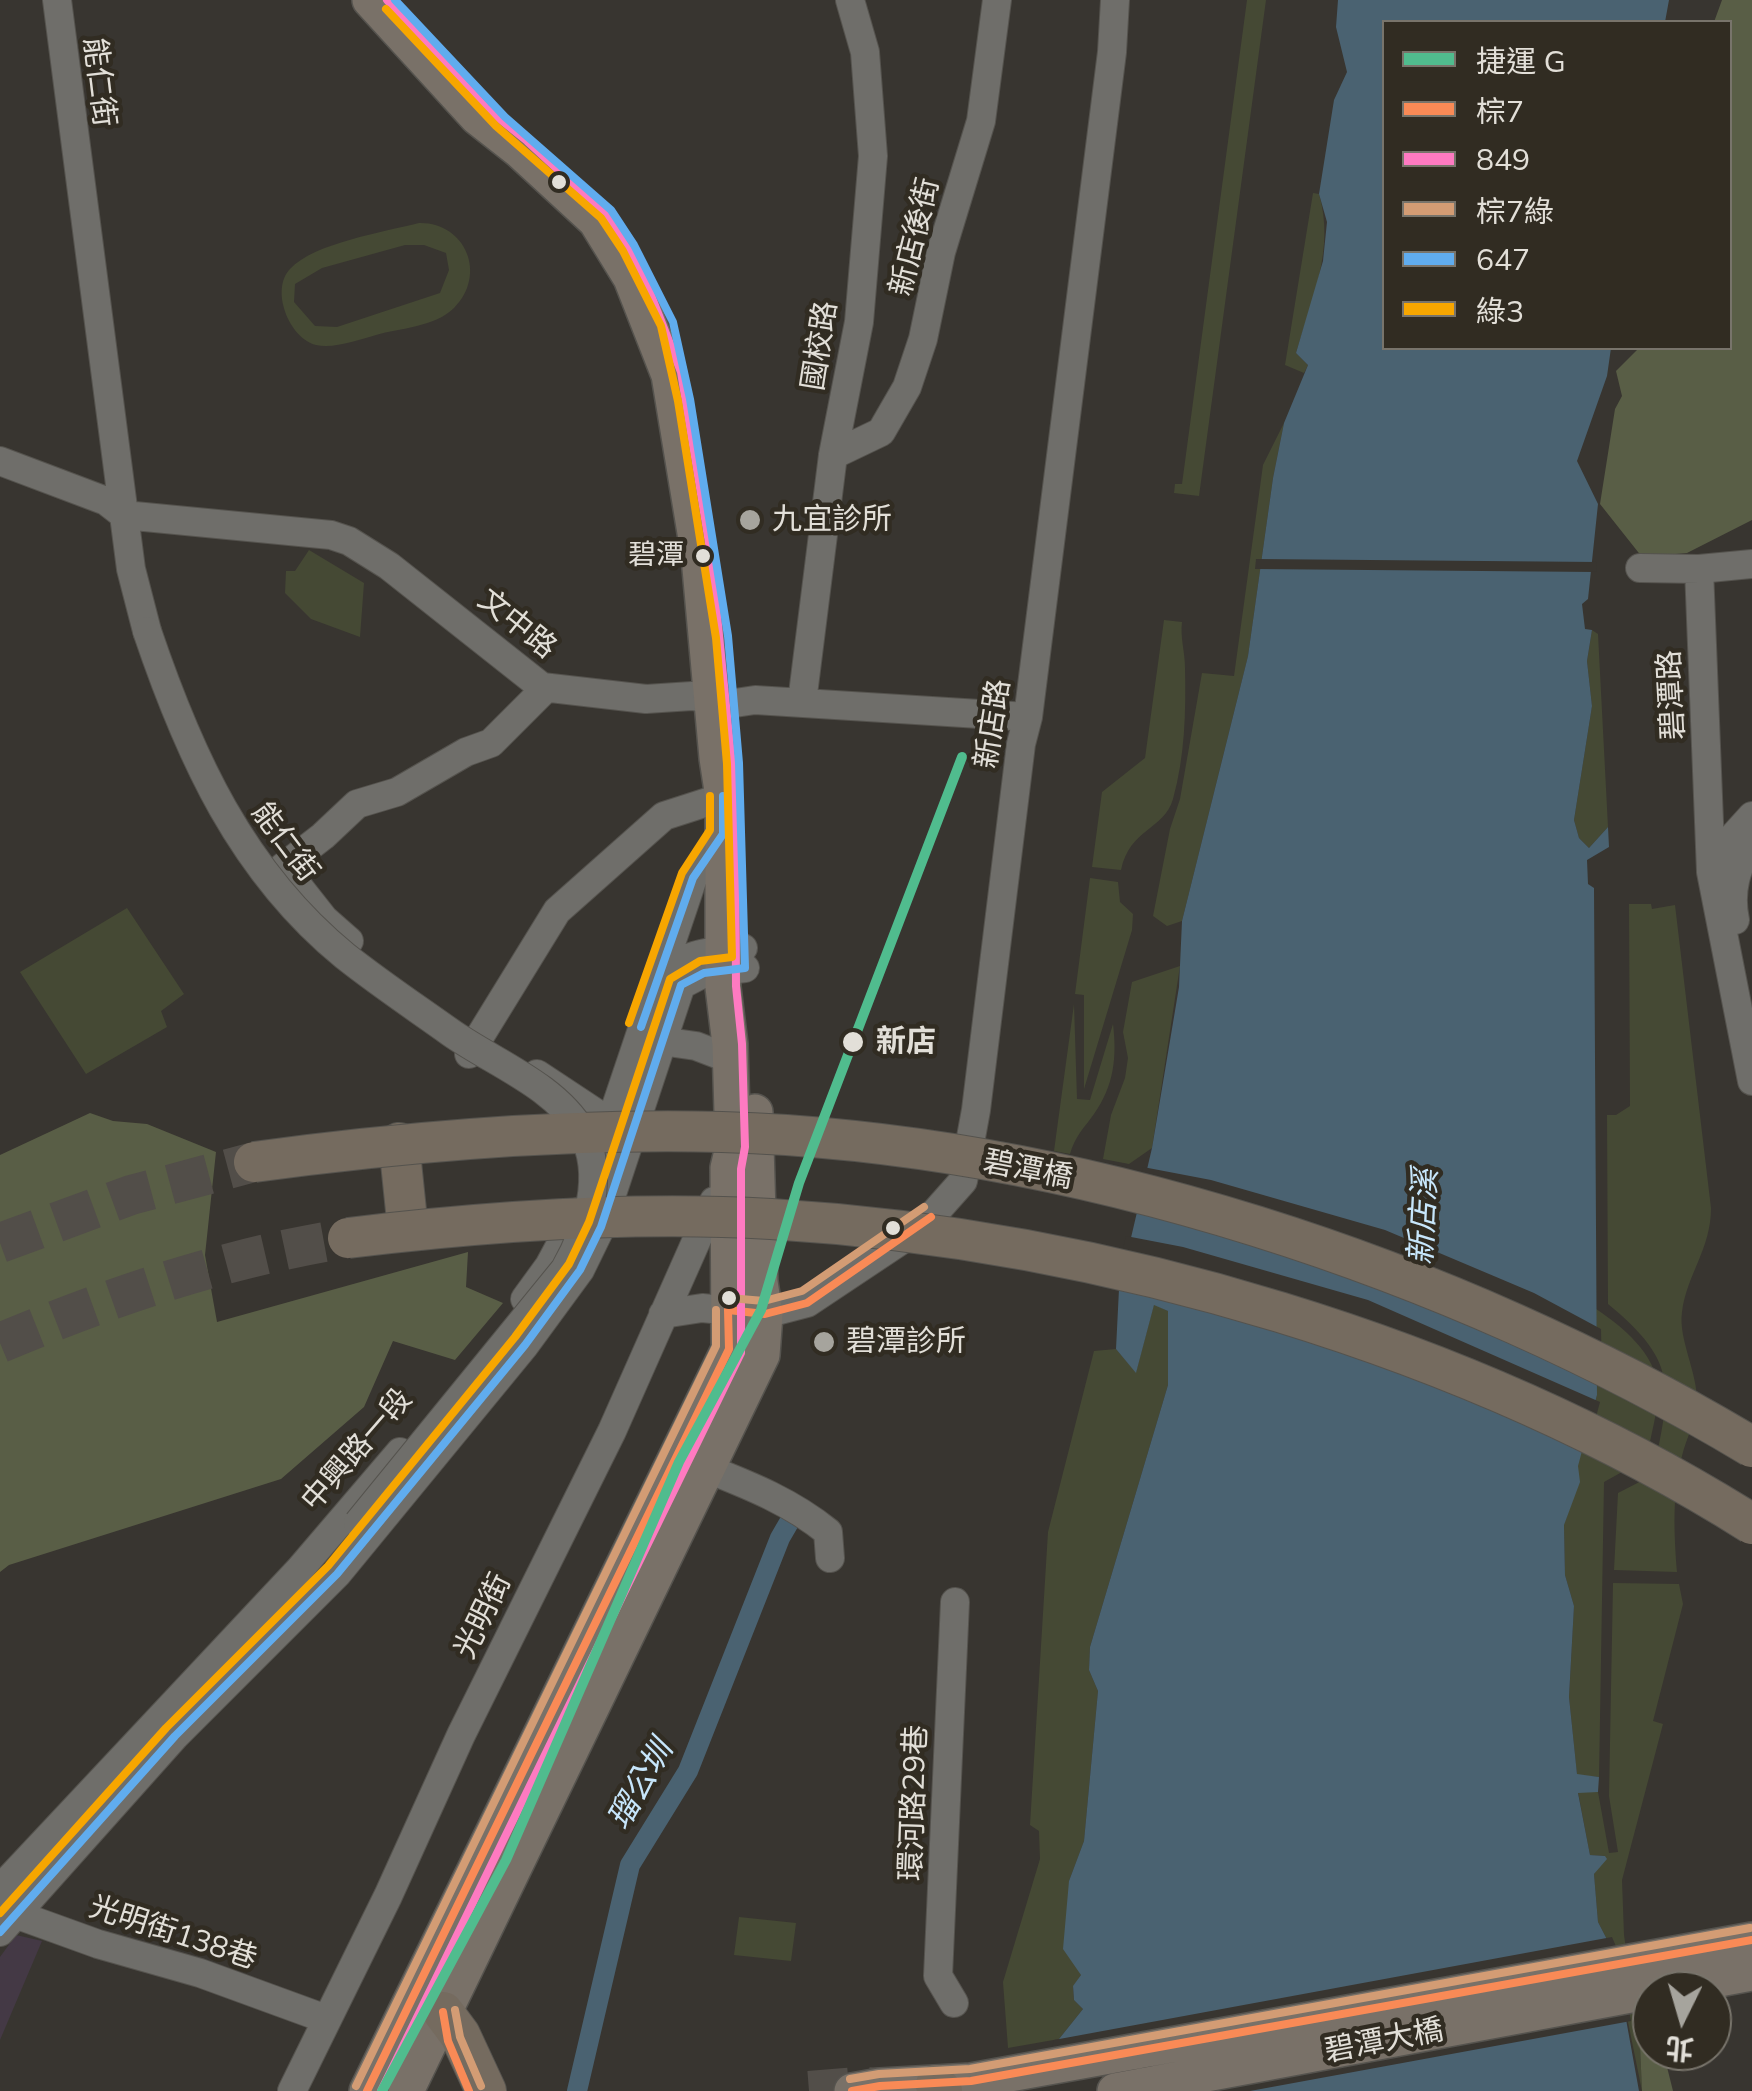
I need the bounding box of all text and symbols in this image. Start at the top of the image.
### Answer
legend [1382,20,1732,350]
street label: 能仁街 [76,35,122,129]
text: 捷運 G [1476,42,1566,80]
text: 棕7 [1476,92,1524,130]
text: 849 [1476,140,1530,178]
unlabelled marker [549,172,569,192]
street label: 新店後街 [883,174,947,300]
text: 棕7綠 [1476,192,1554,230]
text: 647 [1476,240,1530,278]
text: 綠3 [1476,292,1524,330]
street label: 國校路 [795,299,845,393]
place label: 九宜診所 [772,502,892,538]
marker: 九宜診所 [737,507,763,533]
place label: 碧潭 [628,539,684,573]
marker: 碧潭 [693,546,713,566]
street label: 文中路 [471,582,563,666]
street label: 碧潭路 [1652,649,1692,741]
street label: 新店路 [968,677,1018,771]
street label: 能仁街 [244,795,326,889]
place label: 新店 [876,1024,936,1060]
marker: 新店 [840,1029,866,1055]
street label: 碧潭橋 [980,1144,1076,1196]
water label: 新店溪 [1402,1168,1446,1266]
unlabelled marker [883,1218,903,1238]
unlabelled marker [719,1288,739,1308]
place label: 碧潭診所 [846,1324,966,1360]
marker: 碧潭診所 [811,1329,837,1355]
street label: 中興路一段 [294,1382,420,1518]
street label: 光明街 [447,1568,519,1664]
street label: 環河路29巷 [893,1724,935,1882]
water label: 瑠公圳 [600,1734,682,1836]
street label: 光明街138巷 [85,1889,261,1977]
north arrow [1632,1971,1732,2071]
street label: 碧潭大橋 [1322,2012,1446,2070]
text: 北 [1664,2031,1695,2068]

